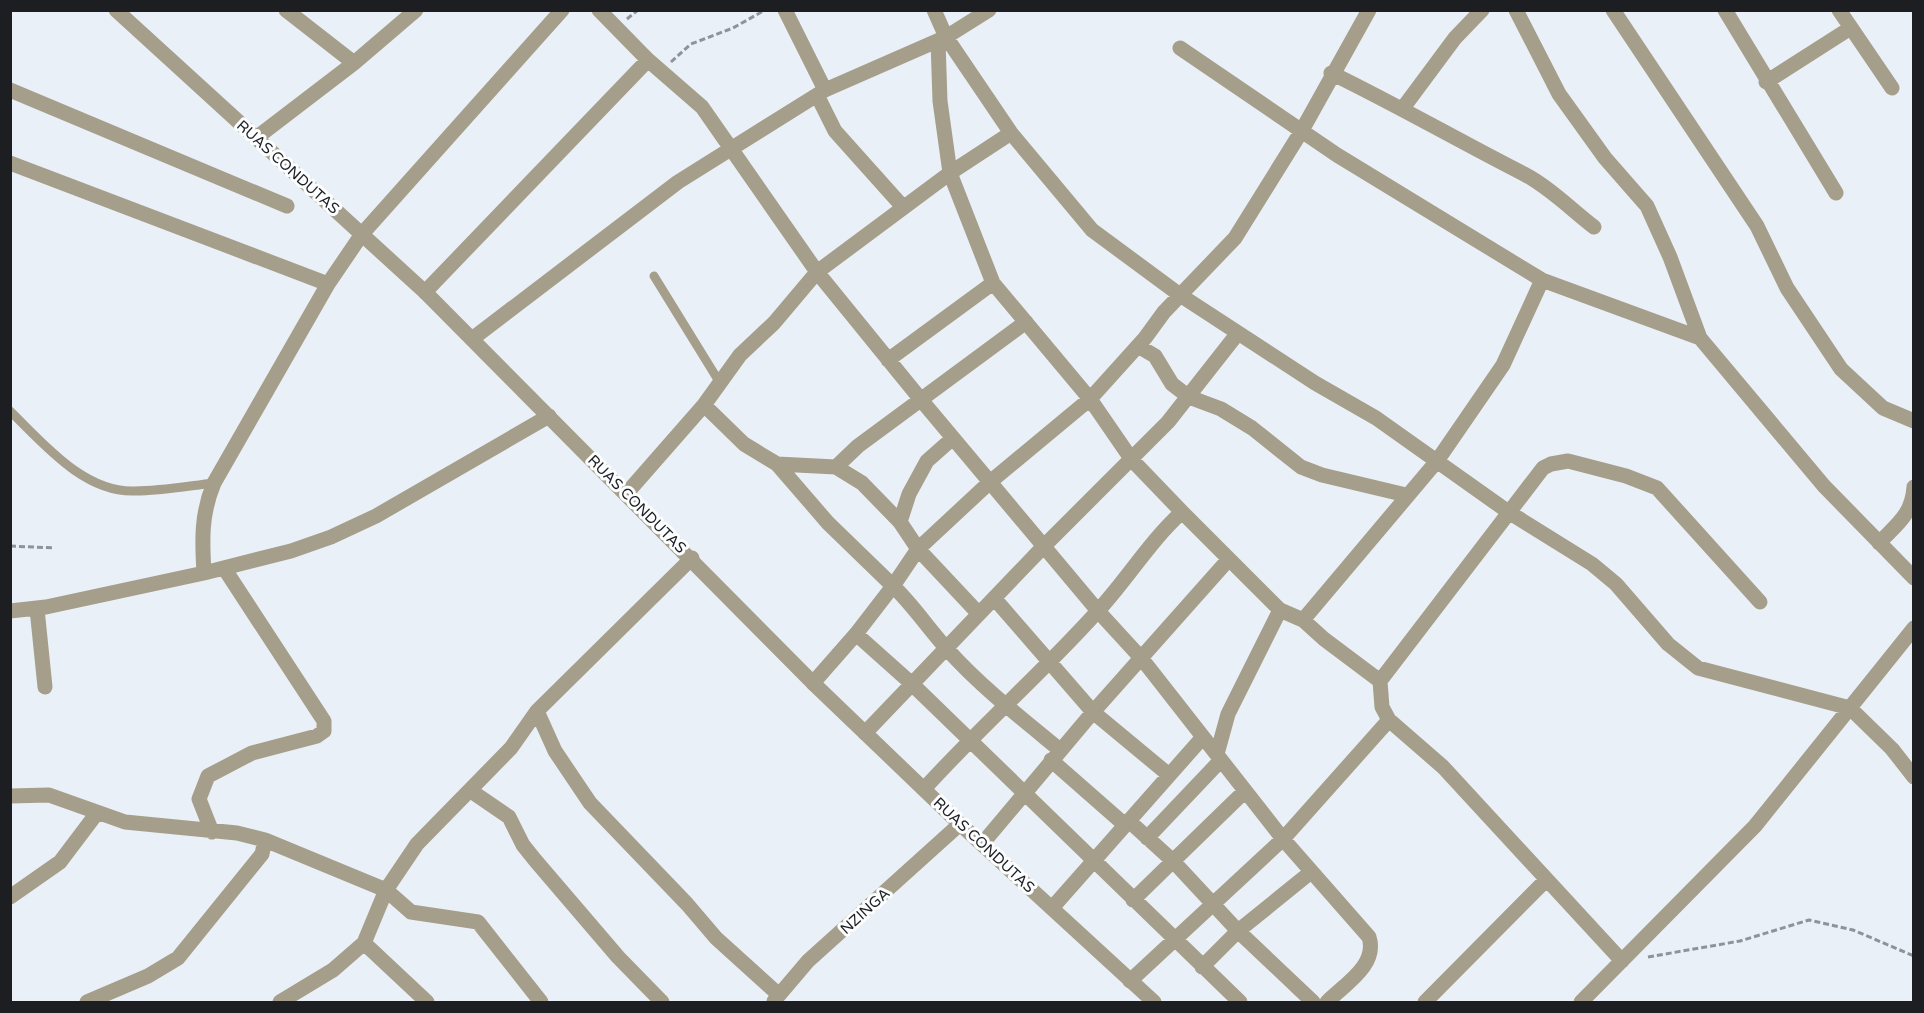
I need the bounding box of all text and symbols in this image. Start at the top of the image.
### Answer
street label: RUAS CONDUTAS [233,116,343,218]
street label: RUAS CONDUTAS [584,451,690,557]
street label: RUAS CONDUTAS [930,794,1038,896]
street label: NZINGA [837,884,893,938]

